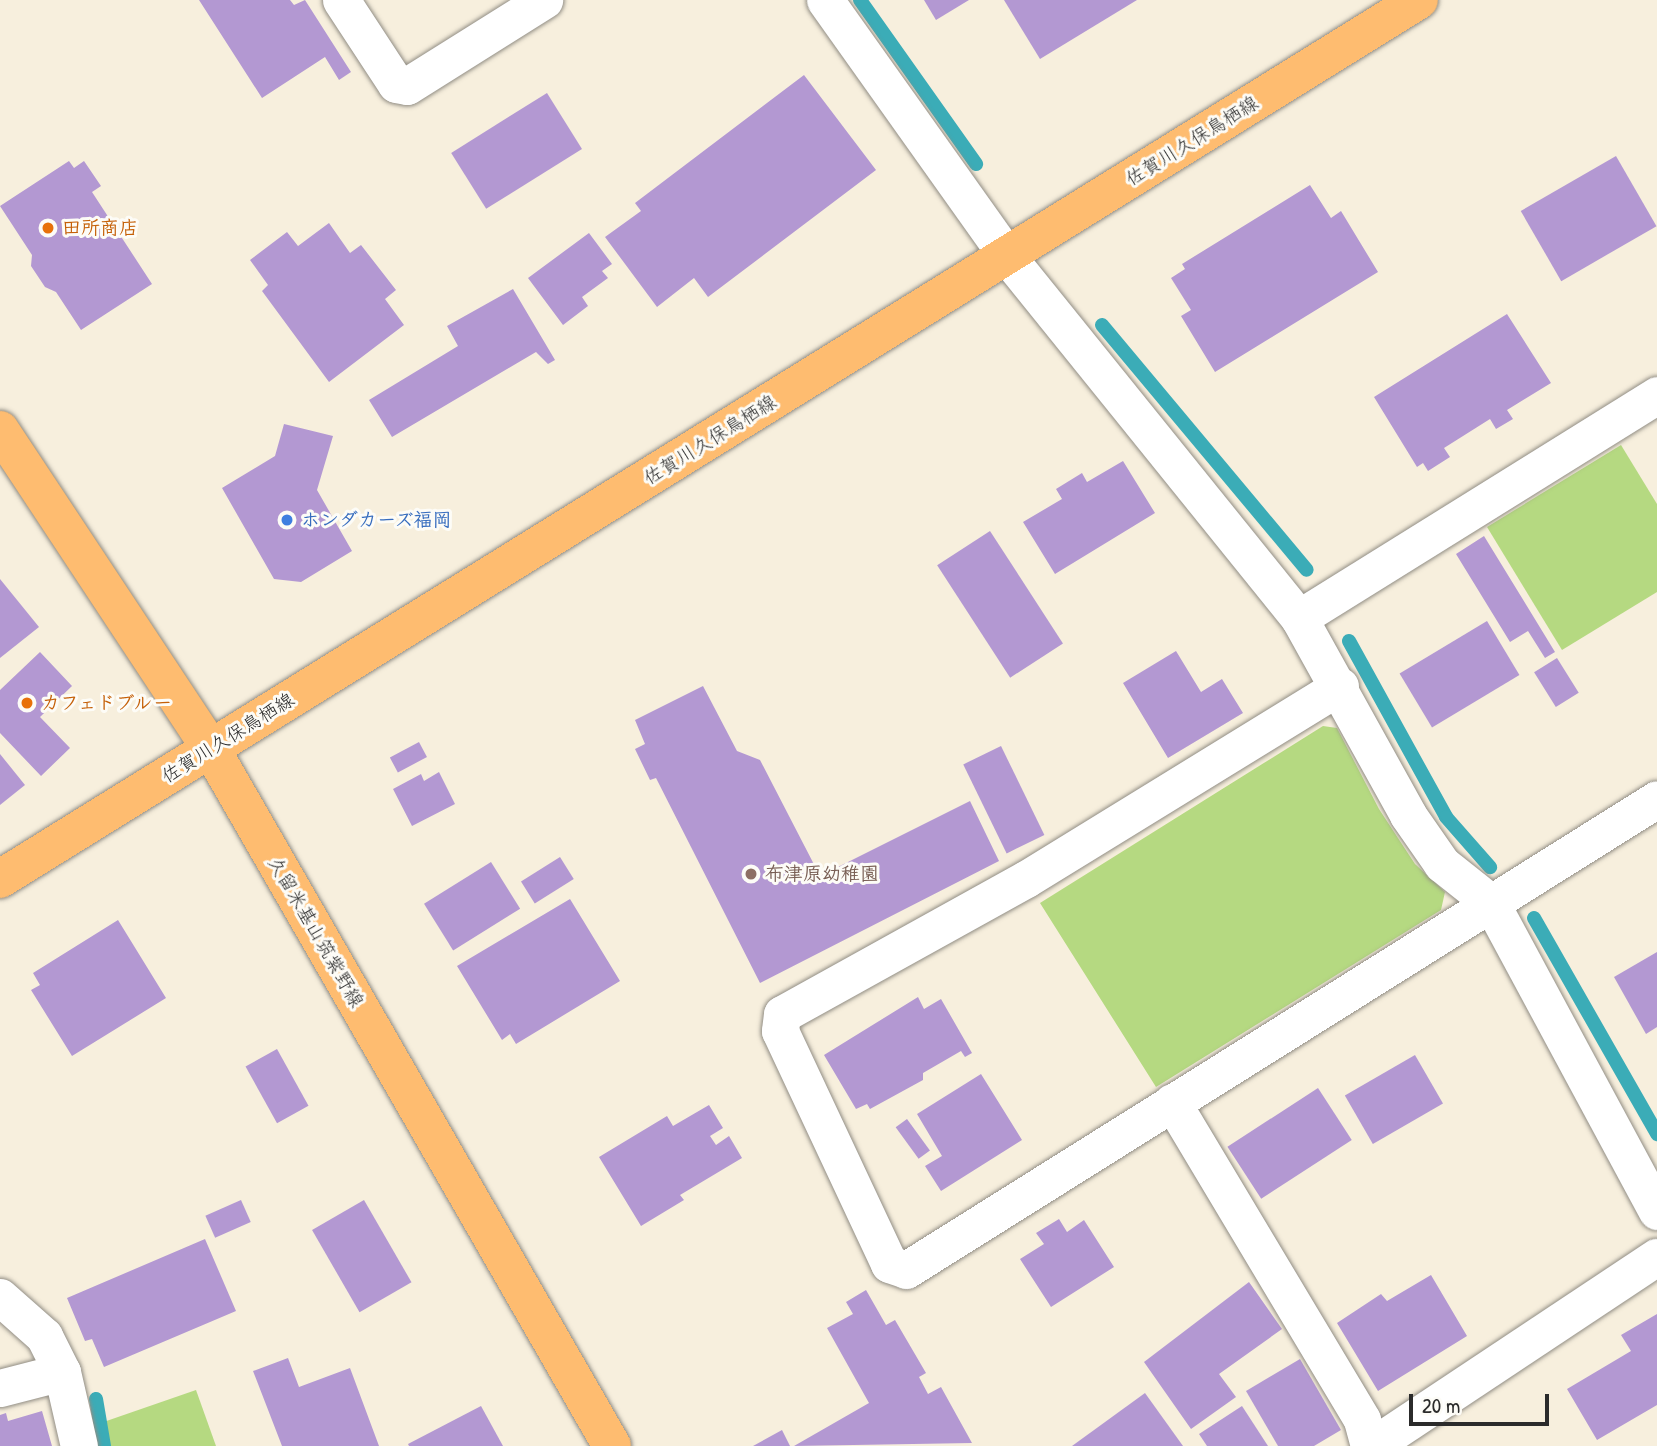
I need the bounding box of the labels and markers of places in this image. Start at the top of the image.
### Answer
place label: 田所商店 [62,217,138,239]
marker: 田所商店 [40,220,56,236]
place label: ホンダカーズ福岡 [301,509,453,531]
marker: ホンダカーズ福岡 [279,512,295,528]
place label: カフェドブルー [41,692,175,714]
marker: カフェドブルー [19,695,35,711]
place label: 布津原幼稚園 [765,863,879,885]
marker: 布津原幼稚園 [743,866,759,882]

